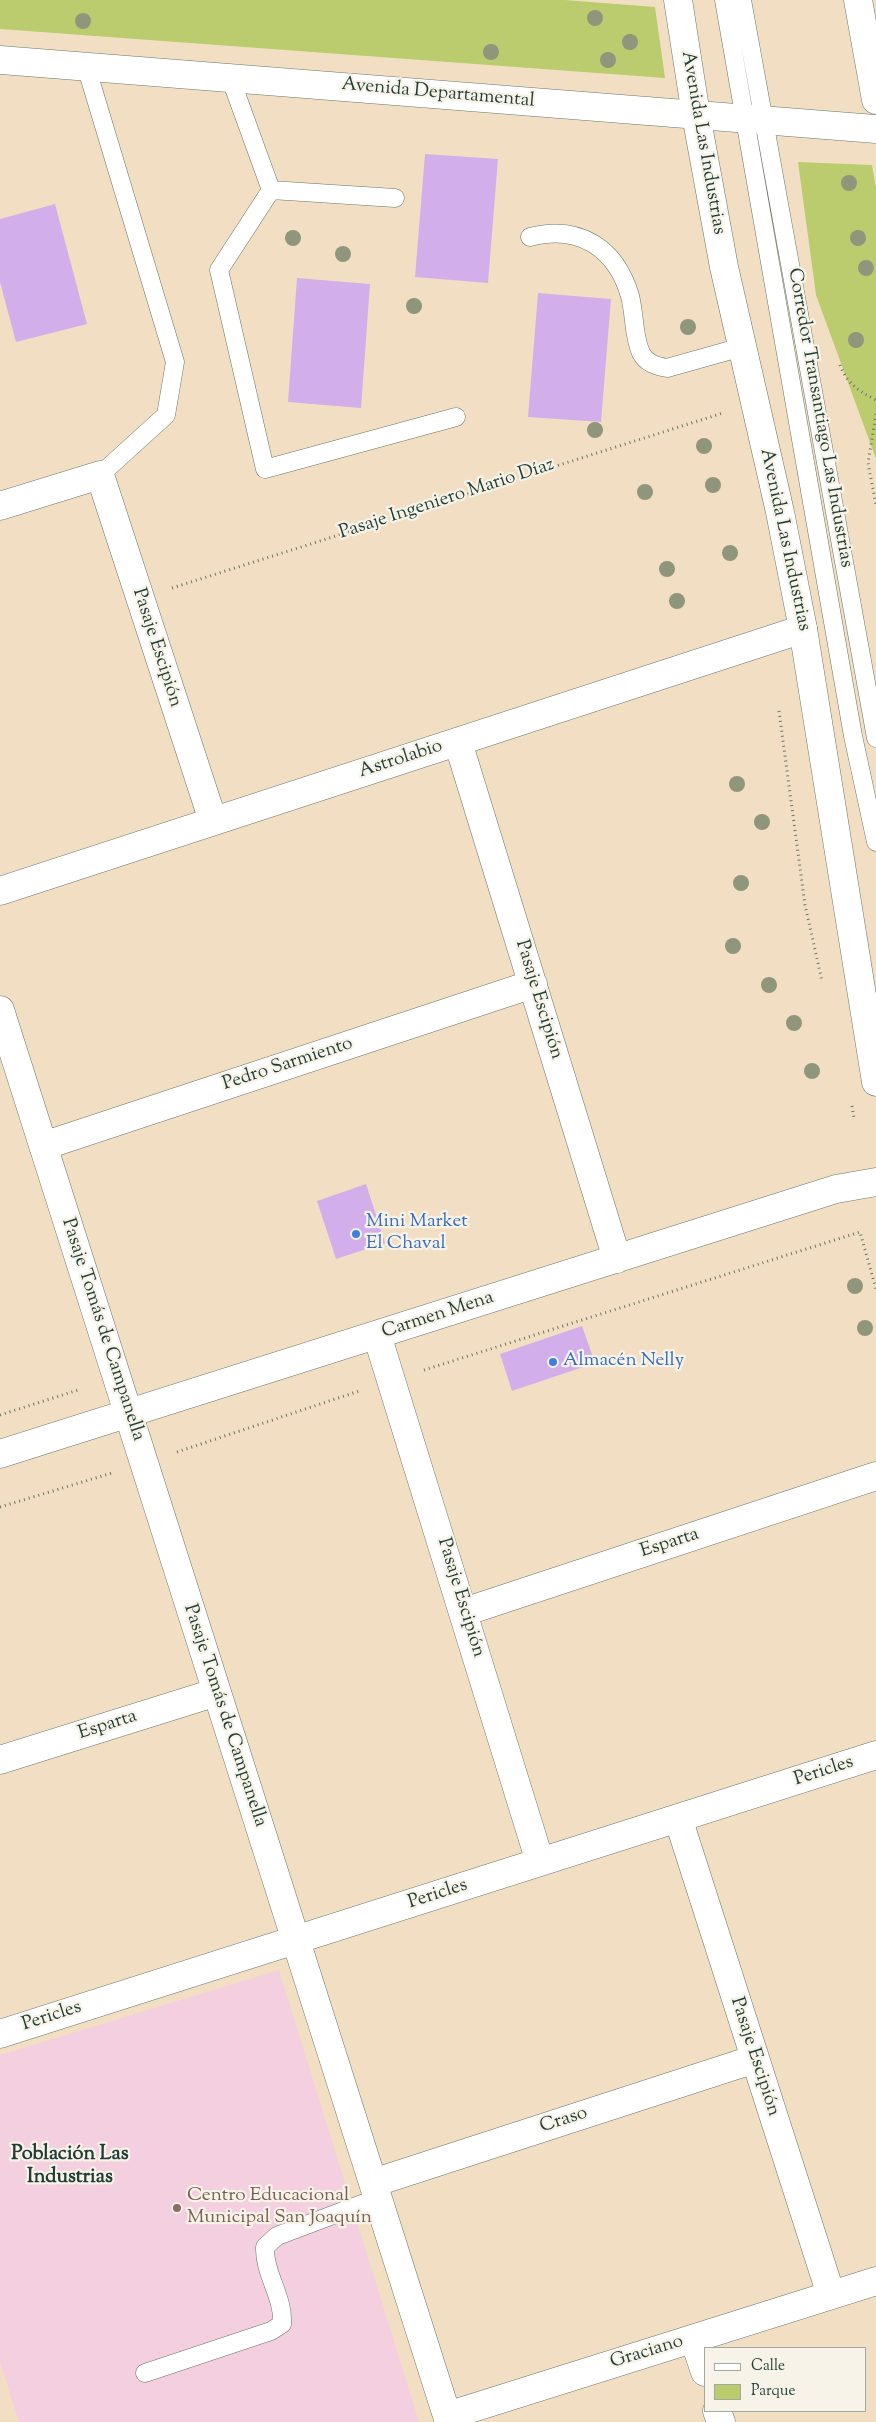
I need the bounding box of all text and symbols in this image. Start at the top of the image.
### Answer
street label: Avenida Las Industrias [675,49,729,237]
street label: Avenida Departamental [340,74,536,114]
street label: Corredor Transantiago Las Industrias [781,266,857,570]
street label: Avenida Las Industrias [754,447,814,633]
street label: Pasaje Ingeniero Mario Díaz [337,454,557,546]
street label: Pasaje Escipión [126,586,186,710]
street label: Astrolabio [356,736,446,784]
street label: Pasaje Escipión [509,938,567,1062]
street label: Pedro Sarmiento [220,1033,356,1097]
place label: Mini Market El Chaval [366,1212,468,1256]
street label: Pasaje Tomás de Campanella [55,1216,149,1444]
marker: Mini Market El Chaval [350,1228,362,1240]
street label: Carmen Mena [379,1287,497,1345]
place label: Almacén Nelly [563,1351,684,1373]
marker: Almacén Nelly [547,1356,559,1368]
street label: Esparta [638,1524,702,1564]
street label: Pasaje Escipión [431,1536,489,1660]
street label: Pasaje Tomás de Campanella [177,1602,271,1830]
street label: Esparta [76,1706,140,1746]
street label: Pericles [791,1752,857,1792]
street label: Pericles [405,1875,471,1915]
street label: Pasaje Escipión [724,1995,784,2119]
street label: Pericles [19,1997,85,2037]
street label: Craso [537,2103,591,2139]
district label: Población Las Industrias [11,2144,129,2191]
place label: Centro Educacional Municipal San Joaquín [187,2186,372,2230]
marker: Centro Educacional Municipal San Joaquín [171,2202,183,2214]
street label: Graciano [608,2331,686,2375]
legend [704,2347,866,2412]
text: Calle [751,2356,785,2377]
text: Parque [751,2381,795,2402]

